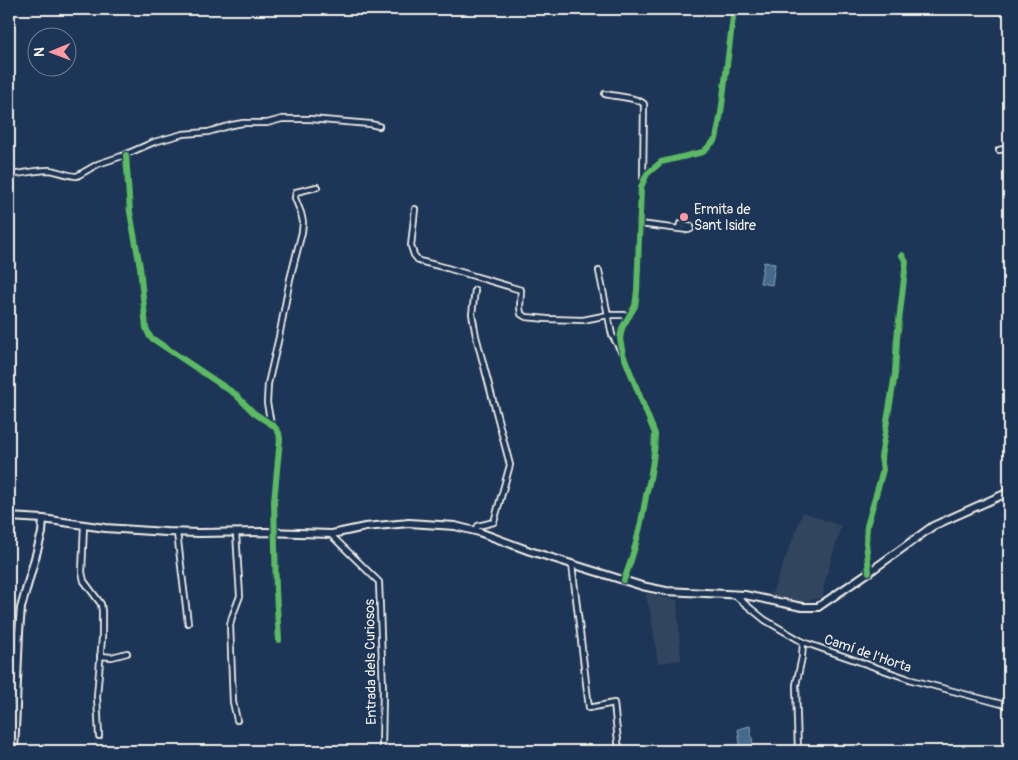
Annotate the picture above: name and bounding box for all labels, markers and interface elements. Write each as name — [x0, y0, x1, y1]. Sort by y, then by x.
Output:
north arrow — [28, 28, 78, 78]
text: N — [31, 47, 48, 57]
place label: Ermita de Sant Isidre — [694, 201, 756, 234]
marker: Ermita de Sant Isidre — [678, 211, 690, 223]
street label: Entrada dels Curiosos — [361, 598, 380, 725]
street label: Camí de l'Horta — [822, 631, 914, 676]

